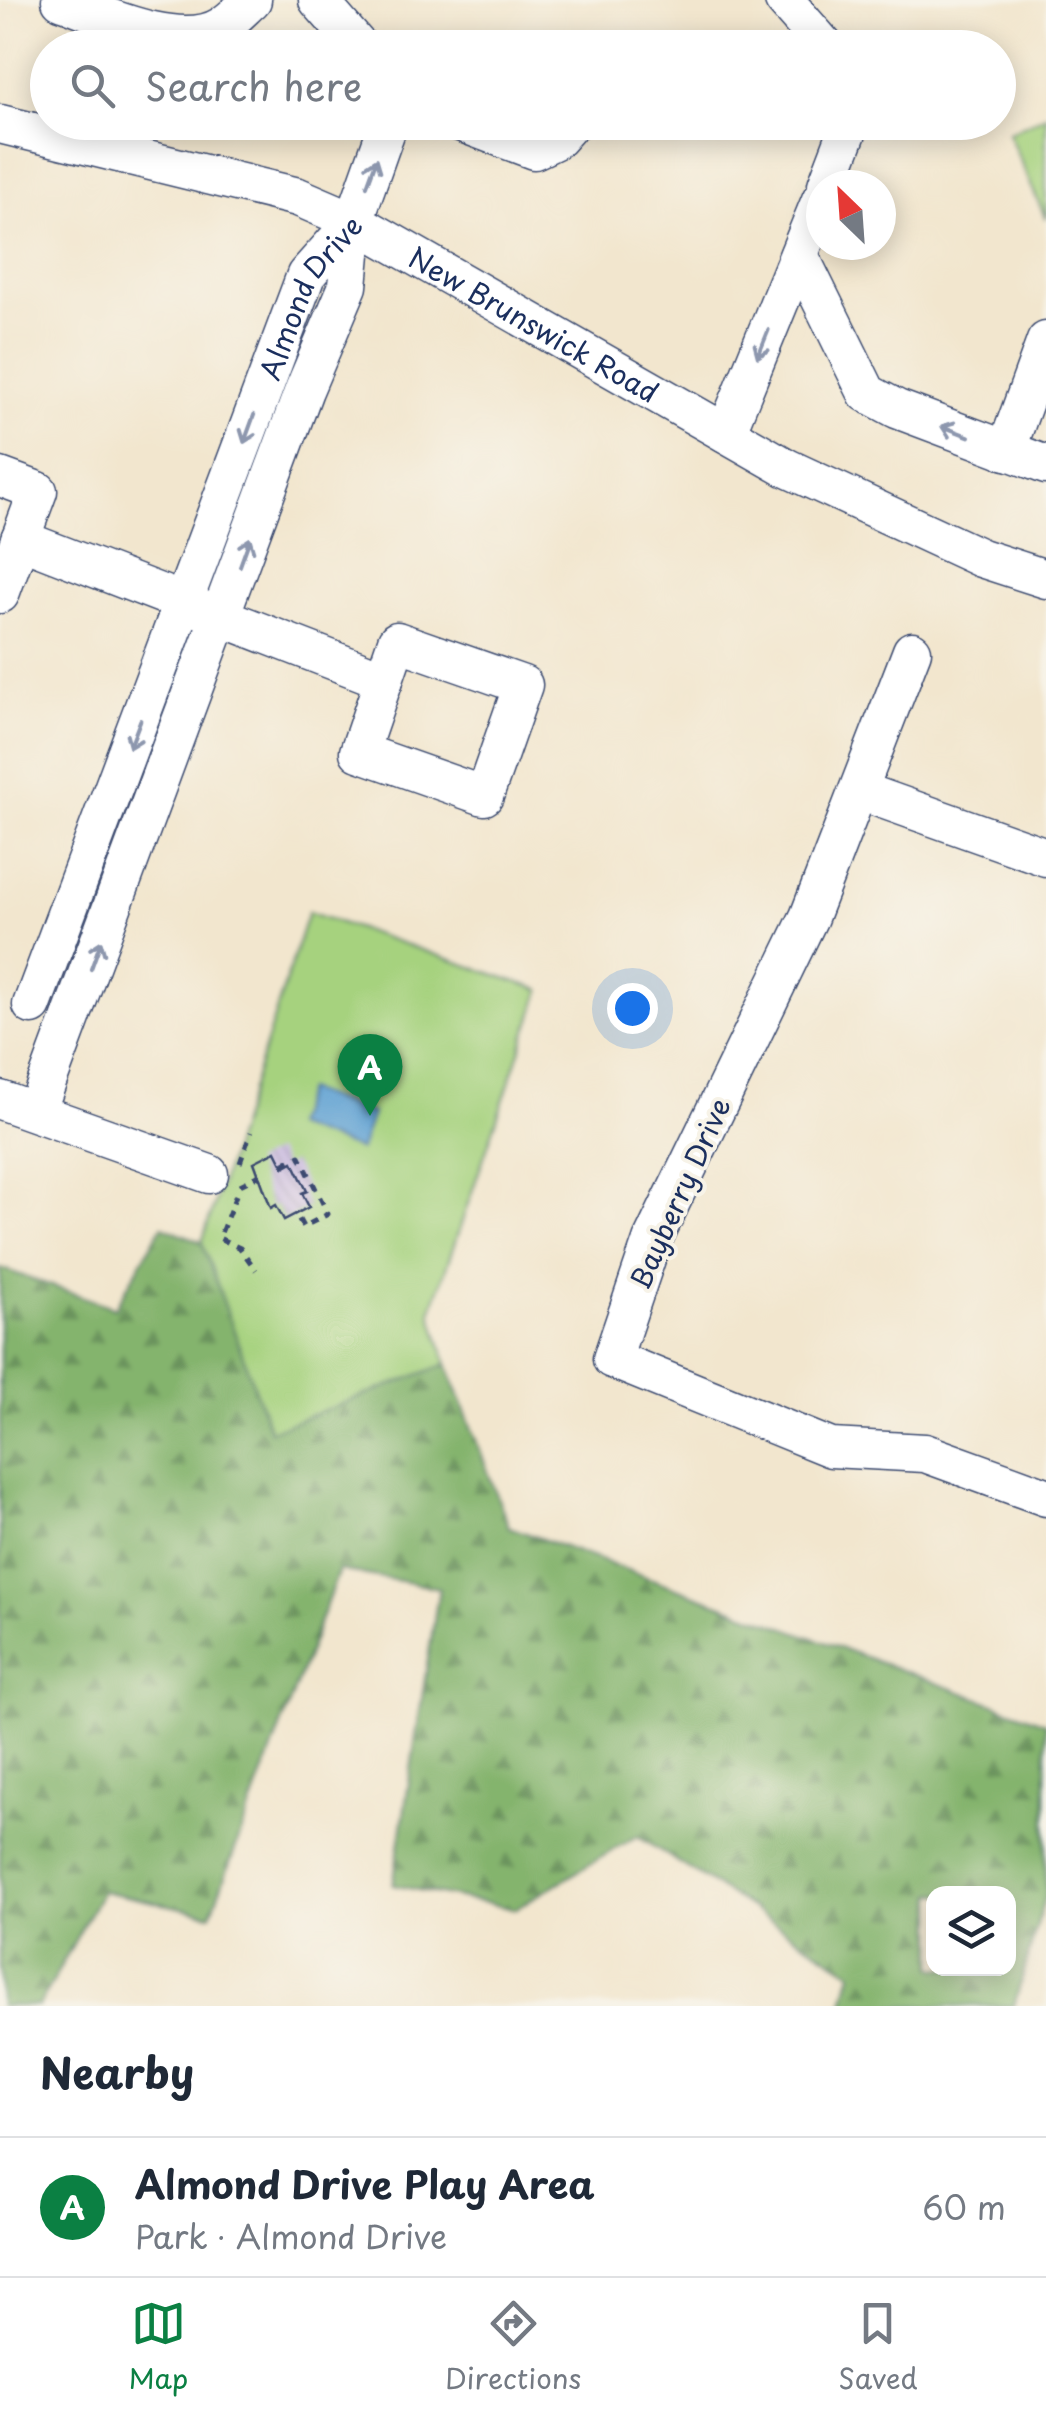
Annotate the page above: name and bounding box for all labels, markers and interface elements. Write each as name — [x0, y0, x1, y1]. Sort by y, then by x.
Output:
search box — [30, 30, 1016, 140]
text: Search here — [145, 57, 362, 114]
icon: search — [65, 58, 120, 113]
one-way arrow — [364, 157, 382, 188]
north arrow — [806, 170, 896, 260]
street label: Almond Drive — [247, 205, 372, 386]
street label: New Brunswick Road — [401, 235, 667, 412]
one-way arrow — [752, 328, 770, 359]
one-way arrow — [239, 413, 257, 444]
one-way arrow — [940, 421, 971, 439]
one-way arrow — [237, 538, 255, 569]
one-way arrow — [124, 718, 142, 748]
one-way arrow — [88, 941, 106, 972]
your location — [607, 983, 658, 1034]
pin: A — [338, 1034, 402, 1116]
street label: Bayberry Drive — [617, 1090, 741, 1296]
map controls — [926, 1886, 1016, 1976]
button: layers — [926, 1886, 1016, 1976]
text: Nearby — [40, 2040, 194, 2103]
text: Almond Drive Play Area — [135, 2155, 595, 2212]
text: A — [60, 2183, 85, 2231]
text: 60 m — [922, 2183, 1006, 2231]
text: Park · Almond Drive — [135, 2212, 447, 2260]
tab: Map — [128, 2296, 188, 2399]
tab: Directions — [445, 2296, 581, 2399]
tab: Saved — [838, 2296, 918, 2399]

